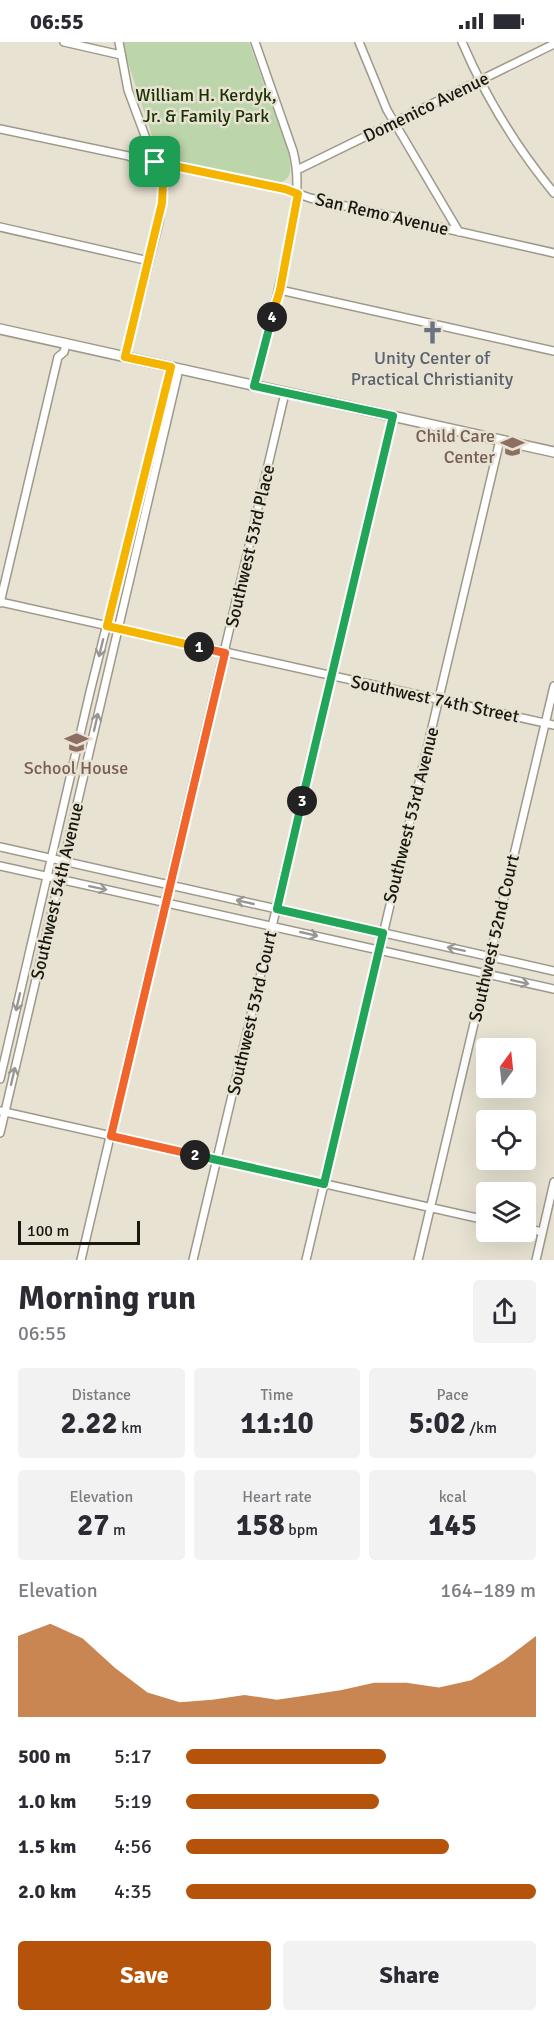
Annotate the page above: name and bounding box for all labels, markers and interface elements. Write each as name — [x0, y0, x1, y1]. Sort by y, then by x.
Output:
text: 06:55 — [30, 8, 84, 35]
street label: Domenico Avenue — [360, 67, 492, 147]
park label: William H. Kerdyk, Jr. & Family Park — [135, 84, 277, 127]
pin — [129, 136, 180, 187]
icon: arrive — [138, 145, 171, 178]
street label: San Remo Avenue — [313, 188, 451, 240]
pin: 4 — [257, 302, 287, 332]
text: 4 — [268, 307, 276, 327]
church icon: Unity Center of Practical Christianity — [419, 319, 445, 345]
place label: Unity Center of Practical Christianity — [351, 347, 514, 390]
place label: Child Care Center — [416, 425, 495, 468]
school or university icon: Child Care Center — [500, 433, 526, 459]
street label: Southwest 53rd Place — [221, 463, 279, 629]
pin: 1 — [184, 632, 214, 662]
text: 1 — [195, 637, 203, 657]
one-way arrow — [95, 638, 107, 657]
street label: Southwest 74th Street — [349, 670, 521, 728]
one-way arrow — [91, 713, 102, 733]
street label: Southwest 53rd Avenue — [378, 725, 444, 905]
school or university icon: School House — [63, 729, 89, 755]
place label: School House — [24, 757, 128, 779]
pin: 3 — [287, 786, 317, 816]
text: 3 — [298, 791, 306, 811]
street label: Southwest 54th Avenue — [26, 800, 88, 982]
street label: Southwest 52nd Court — [464, 852, 524, 1024]
one-way arrow — [88, 882, 107, 894]
one-way arrow — [236, 896, 255, 907]
street label: Southwest 53rd Court — [222, 929, 282, 1097]
one-way arrow — [299, 929, 318, 940]
one-way arrow — [447, 942, 466, 954]
one-way arrow — [510, 976, 529, 988]
one-way arrow — [12, 991, 23, 1011]
north arrow — [476, 1038, 536, 1098]
map controls — [476, 1038, 536, 1242]
one-way arrow — [8, 1067, 20, 1086]
button: locate — [476, 1110, 536, 1170]
pin: 2 — [180, 1140, 210, 1170]
text: 2 — [191, 1145, 199, 1165]
button: layers — [476, 1182, 536, 1242]
scale bar — [18, 1218, 140, 1246]
text: 100 m — [27, 1221, 69, 1241]
text: Morning run — [18, 1278, 196, 1319]
button: share — [473, 1280, 536, 1343]
text: 06:55 — [18, 1321, 67, 1346]
text: Distance — [72, 1385, 131, 1405]
text: Time — [261, 1385, 293, 1405]
text: Pace — [437, 1385, 469, 1405]
text: 2.22 — [61, 1405, 118, 1442]
text: 11:10 — [240, 1405, 314, 1442]
text: 5:02 — [408, 1405, 466, 1442]
text: km — [118, 1418, 142, 1438]
text: /km — [466, 1418, 497, 1438]
text: Elevation — [69, 1487, 133, 1507]
text: Heart rate — [242, 1487, 312, 1507]
text: kcal — [439, 1487, 467, 1507]
text: 27 — [77, 1507, 109, 1544]
text: 158 — [236, 1507, 285, 1544]
text: 145 — [428, 1507, 477, 1544]
text: m — [109, 1520, 126, 1540]
text: bpm — [285, 1520, 318, 1540]
text: Elevation — [18, 1578, 98, 1603]
text: 164–189 m — [440, 1578, 536, 1603]
text: 500 m — [18, 1744, 71, 1769]
text: 5:17 — [114, 1744, 152, 1769]
text: 1.0 km — [18, 1789, 76, 1814]
text: 5:19 — [114, 1789, 152, 1814]
text: 1.5 km — [18, 1834, 76, 1859]
text: 4:56 — [114, 1834, 152, 1859]
text: 2.0 km — [18, 1879, 76, 1904]
text: 4:35 — [114, 1879, 152, 1904]
button: Save — [18, 1941, 271, 2010]
button: Share — [283, 1941, 536, 2010]

